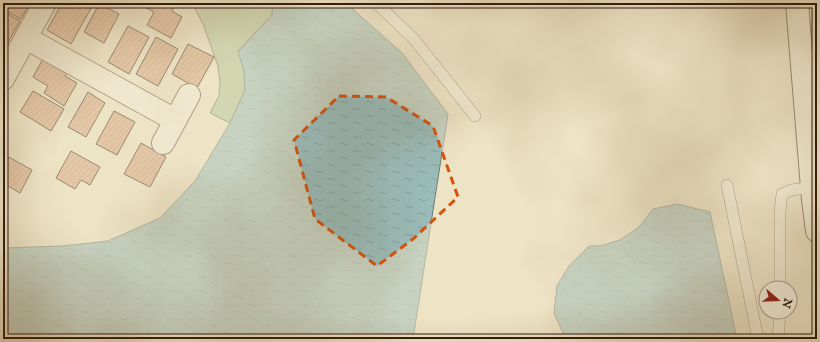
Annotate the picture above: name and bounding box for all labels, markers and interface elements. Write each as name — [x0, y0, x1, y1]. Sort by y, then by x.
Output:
north arrow — [758, 280, 798, 320]
text: N — [778, 295, 795, 310]

